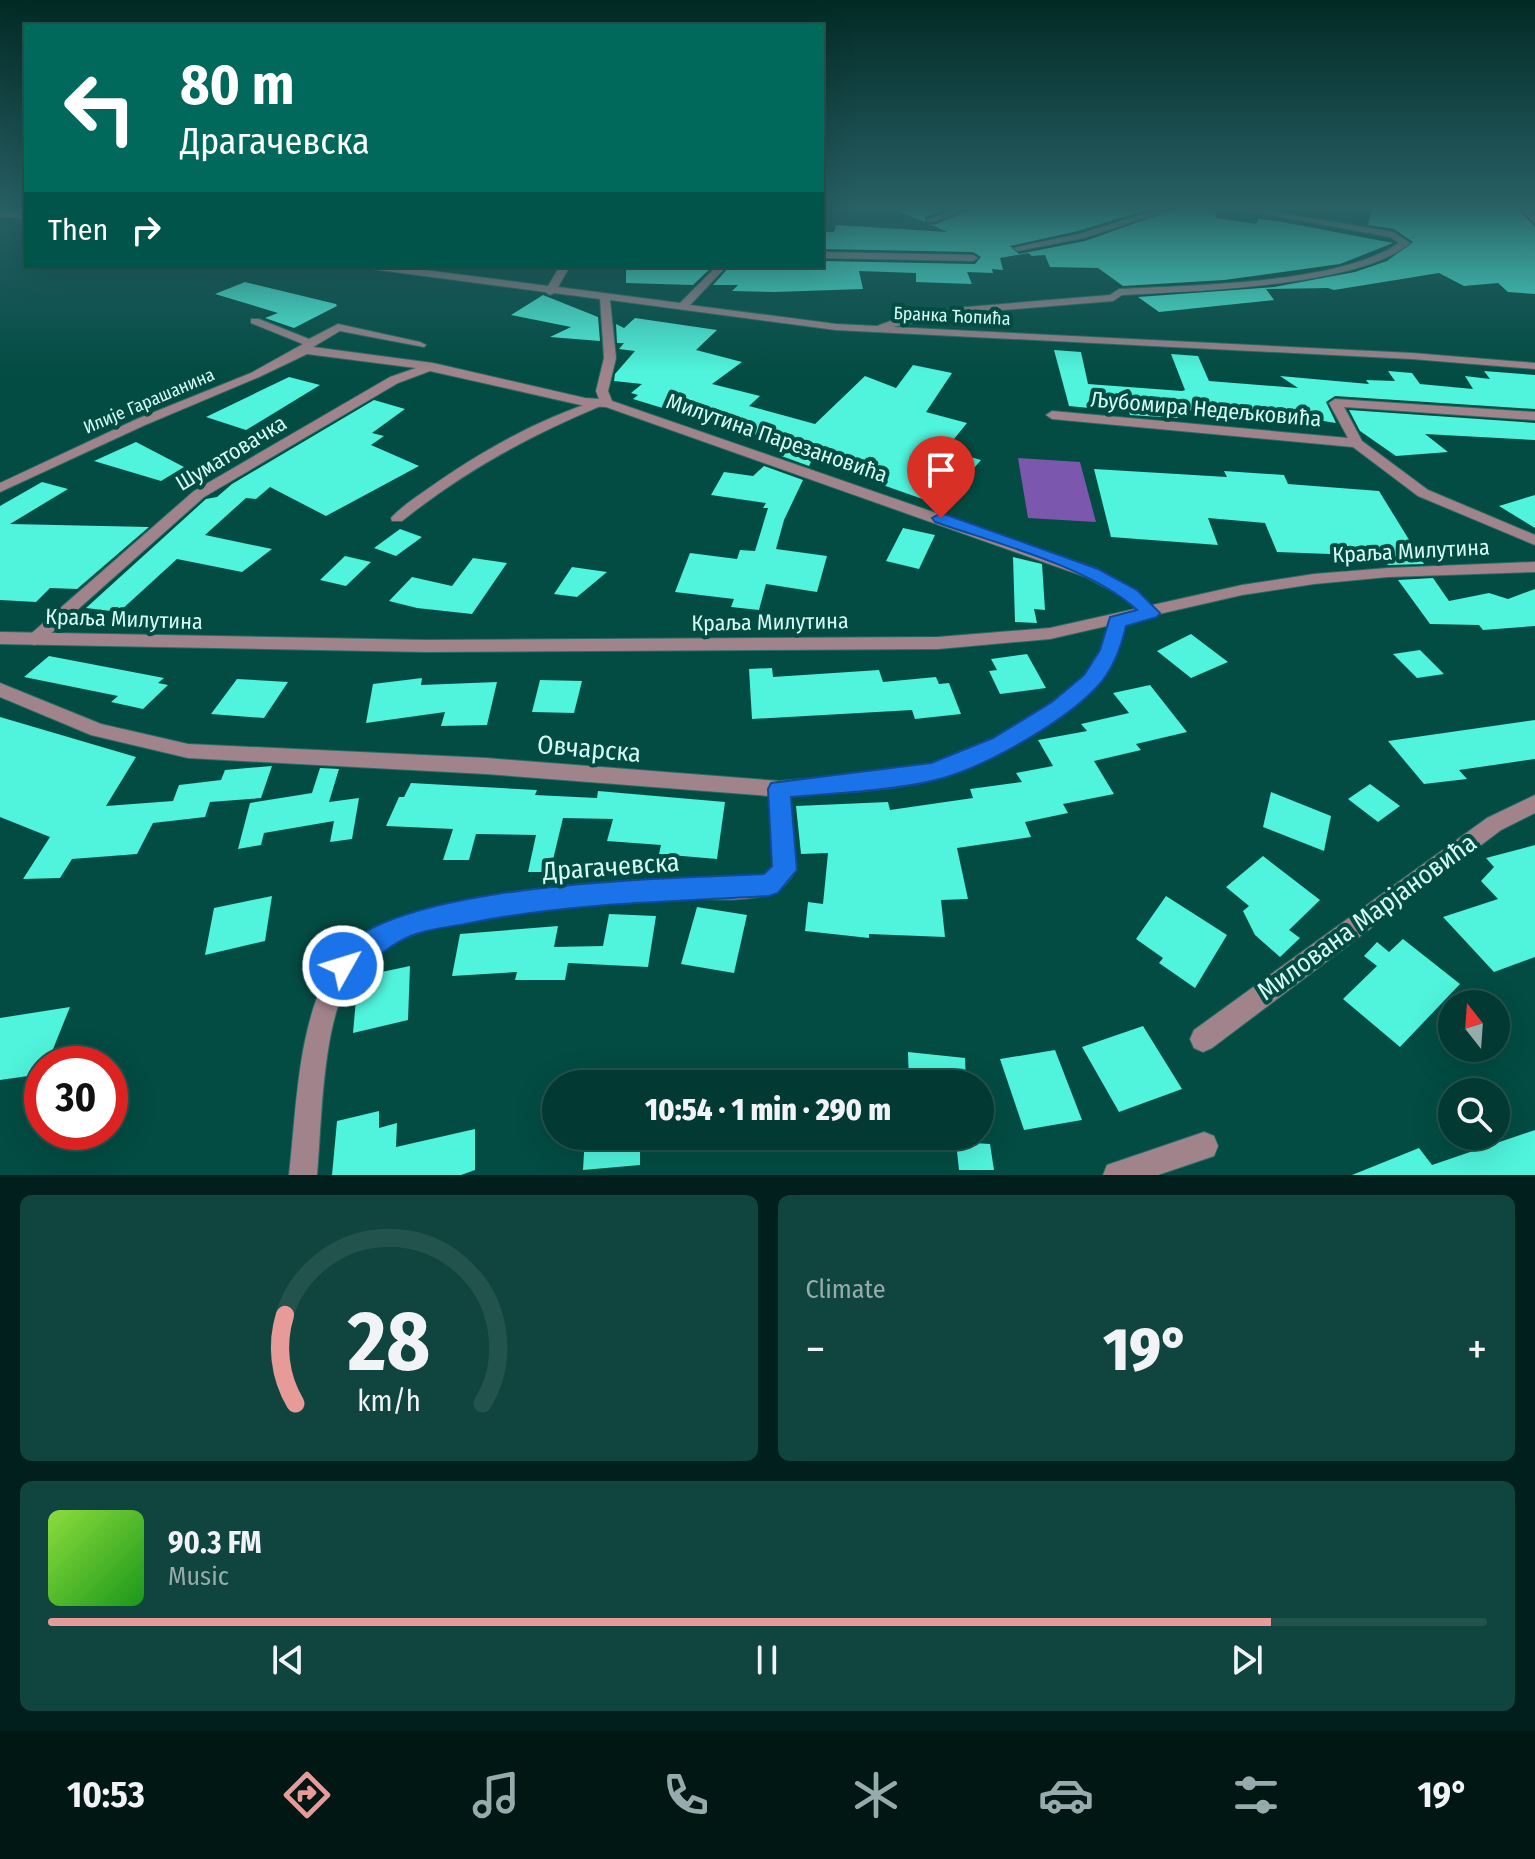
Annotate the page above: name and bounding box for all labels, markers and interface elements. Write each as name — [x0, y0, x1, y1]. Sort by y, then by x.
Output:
text: 80 m — [180, 52, 295, 119]
icon: left — [48, 56, 152, 160]
text: Драгачевска — [180, 120, 370, 164]
icon: right — [124, 208, 168, 252]
text: Then — [48, 212, 108, 248]
street label: Бранка Ћопића — [893, 302, 1011, 330]
street label: Илије Гарашанина — [80, 363, 218, 439]
street label: Љубомира Недељковића — [1089, 385, 1323, 433]
street label: Милутина Парезановића — [663, 387, 891, 489]
street label: Шуматовачка — [171, 409, 291, 497]
pin — [907, 436, 975, 518]
icon: arrive — [919, 448, 963, 492]
street label: Краља Милутина — [1332, 533, 1490, 569]
street label: Краља Милутина — [45, 603, 203, 635]
street label: Краља Милутина — [691, 607, 849, 637]
street label: Овчарска — [536, 729, 642, 769]
street label: Милована Марјановића — [1251, 827, 1483, 1007]
street label: Драгачевска — [541, 847, 680, 887]
position arrow — [301, 924, 385, 1008]
north arrow — [1438, 990, 1510, 1062]
map controls — [1438, 990, 1510, 1150]
speed limit sign: 30 — [24, 1046, 128, 1150]
button: search — [1438, 1078, 1510, 1150]
text: 10:54 · 1 min · 290 m — [645, 1092, 891, 1128]
text: Climate — [806, 1274, 886, 1305]
text: 28 — [347, 1292, 430, 1392]
text: 19° — [1103, 1314, 1189, 1386]
text: − — [806, 1323, 825, 1376]
text: + — [1467, 1323, 1487, 1376]
text: km/h — [357, 1384, 421, 1419]
text: 90.3 FM — [168, 1525, 262, 1561]
text: Music — [168, 1561, 229, 1592]
icon: previous — [266, 1638, 310, 1682]
icon: pause — [745, 1638, 789, 1682]
icon: next — [1225, 1638, 1269, 1682]
icon: directions — [279, 1767, 335, 1823]
icon: music — [468, 1767, 524, 1823]
icon: phone — [658, 1767, 714, 1823]
icon: climate — [848, 1767, 904, 1823]
icon: car — [1038, 1767, 1094, 1823]
icon: filters — [1228, 1767, 1284, 1823]
text: 10:53 — [67, 1773, 145, 1817]
text: 19° — [1417, 1773, 1468, 1817]

